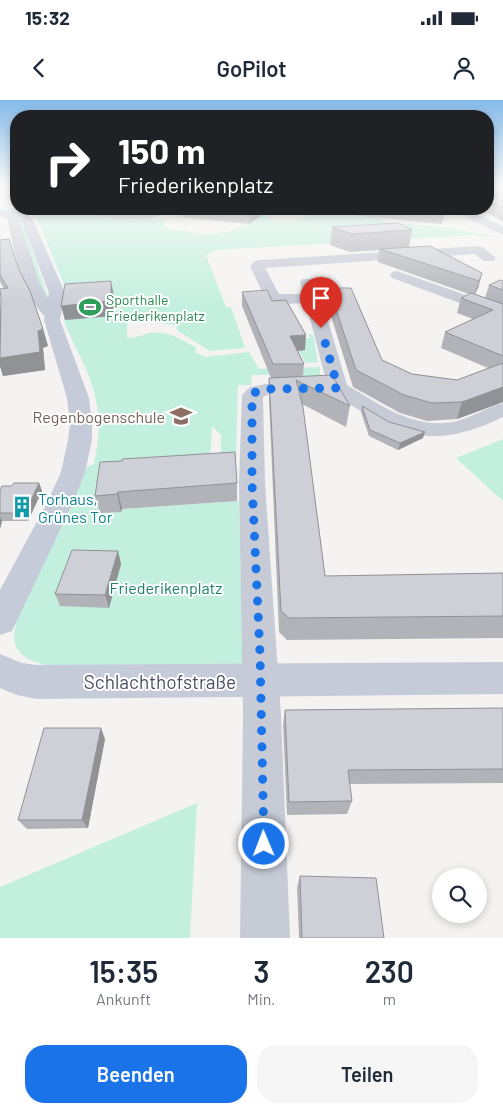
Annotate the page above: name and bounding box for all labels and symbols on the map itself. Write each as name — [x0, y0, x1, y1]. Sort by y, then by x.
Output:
pin — [300, 277, 342, 328]
place label: Sporthalle Friederikenplatz — [106, 291, 205, 324]
sports icon: Sporthalle Friederikenplatz — [77, 294, 103, 320]
school or university icon: Regenbogenschule — [168, 403, 194, 429]
place label: Regenbogenschule — [33, 407, 165, 426]
place label: Torhaus, Grünes Tor — [38, 489, 113, 526]
building icon: Torhaus, Grünes Tor — [9, 494, 35, 520]
park label: Friederikenplatz — [110, 578, 222, 597]
street label: Schlachthofstraße — [84, 670, 236, 693]
position arrow — [237, 817, 289, 869]

